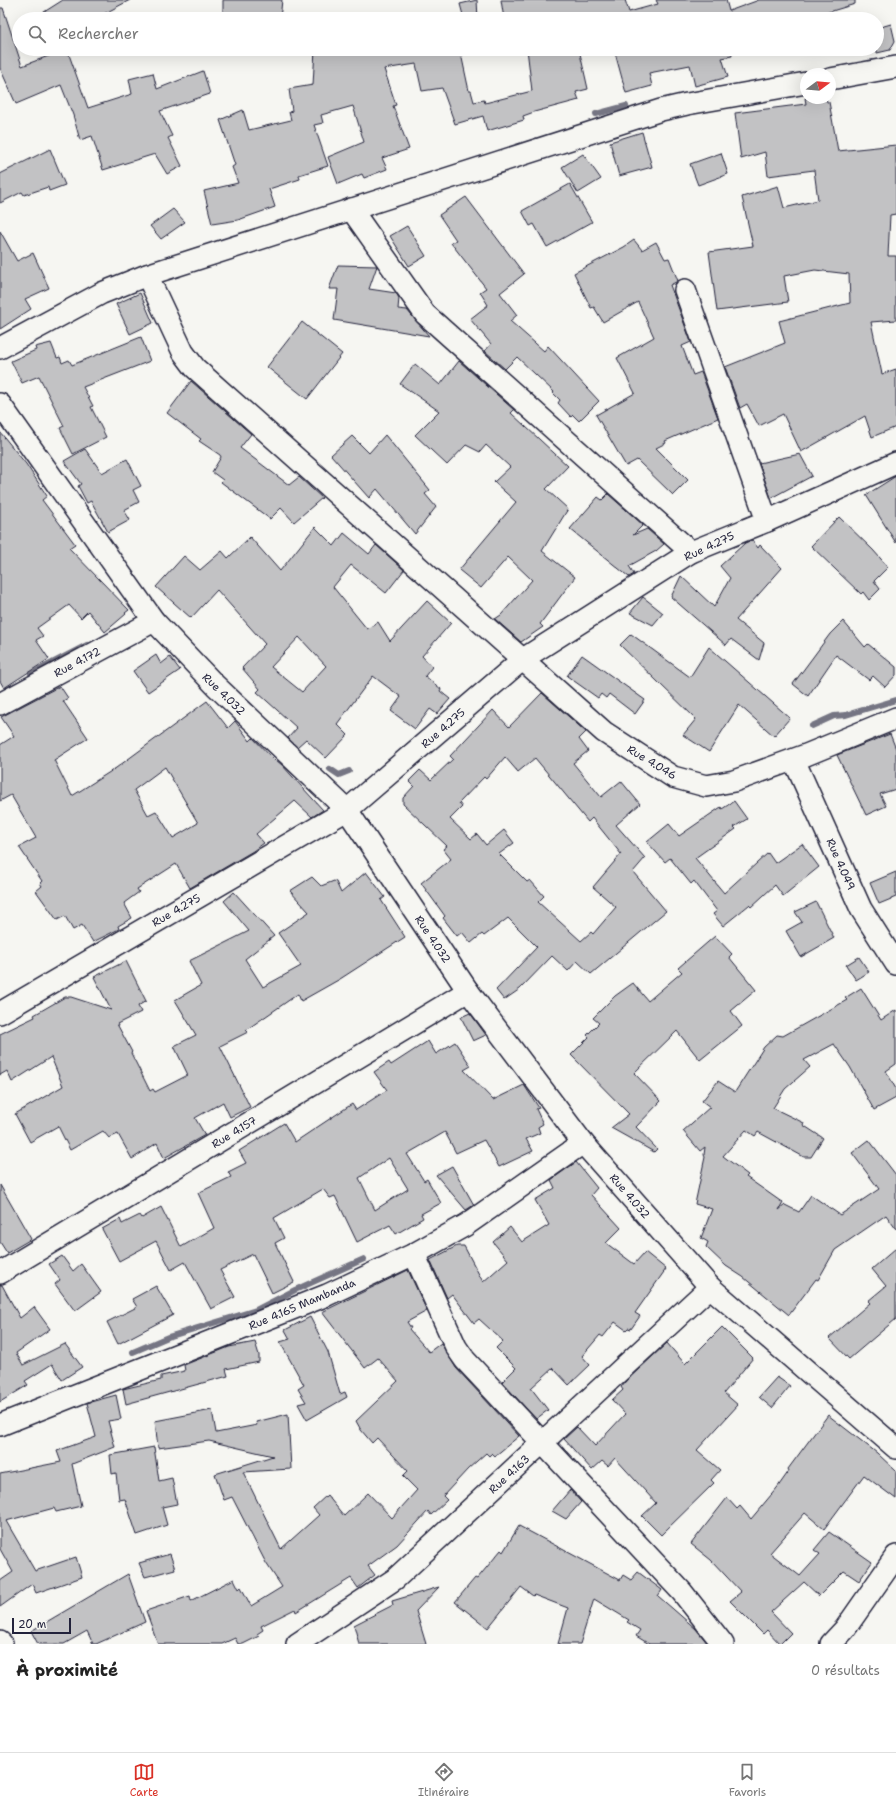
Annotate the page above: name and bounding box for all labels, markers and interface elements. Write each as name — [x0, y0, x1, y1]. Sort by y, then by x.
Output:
search box — [12, 12, 884, 56]
icon: search — [26, 23, 48, 45]
text: Rechercher — [58, 24, 139, 44]
north arrow — [800, 68, 836, 104]
street label: Rue 4.275 — [682, 528, 737, 565]
street label: Rue 4.172 — [51, 644, 103, 681]
street label: Rue 4.032 — [199, 670, 248, 719]
street label: Rue 4.275 — [418, 705, 469, 752]
street label: Rue 4.046 — [624, 742, 679, 783]
street label: Rue 4.049 — [823, 836, 859, 892]
street label: Rue 4.275 — [149, 890, 203, 930]
street label: Rue 4.032 — [411, 912, 454, 966]
street label: Rue 4.157 — [209, 1113, 260, 1152]
street label: Rue 4.032 — [606, 1171, 653, 1222]
street label: Rue 4.165 Mambanda — [246, 1275, 358, 1334]
street label: Rue 4.163 — [486, 1451, 533, 1497]
scale bar — [12, 1616, 71, 1635]
text: 20 m — [18, 1617, 46, 1632]
text: À proximité — [16, 1659, 118, 1681]
text: 0 résultats — [811, 1662, 880, 1679]
tab: Carte — [130, 1761, 159, 1800]
tab: Itinéraire — [418, 1761, 469, 1800]
tab: Favoris — [729, 1761, 766, 1800]

